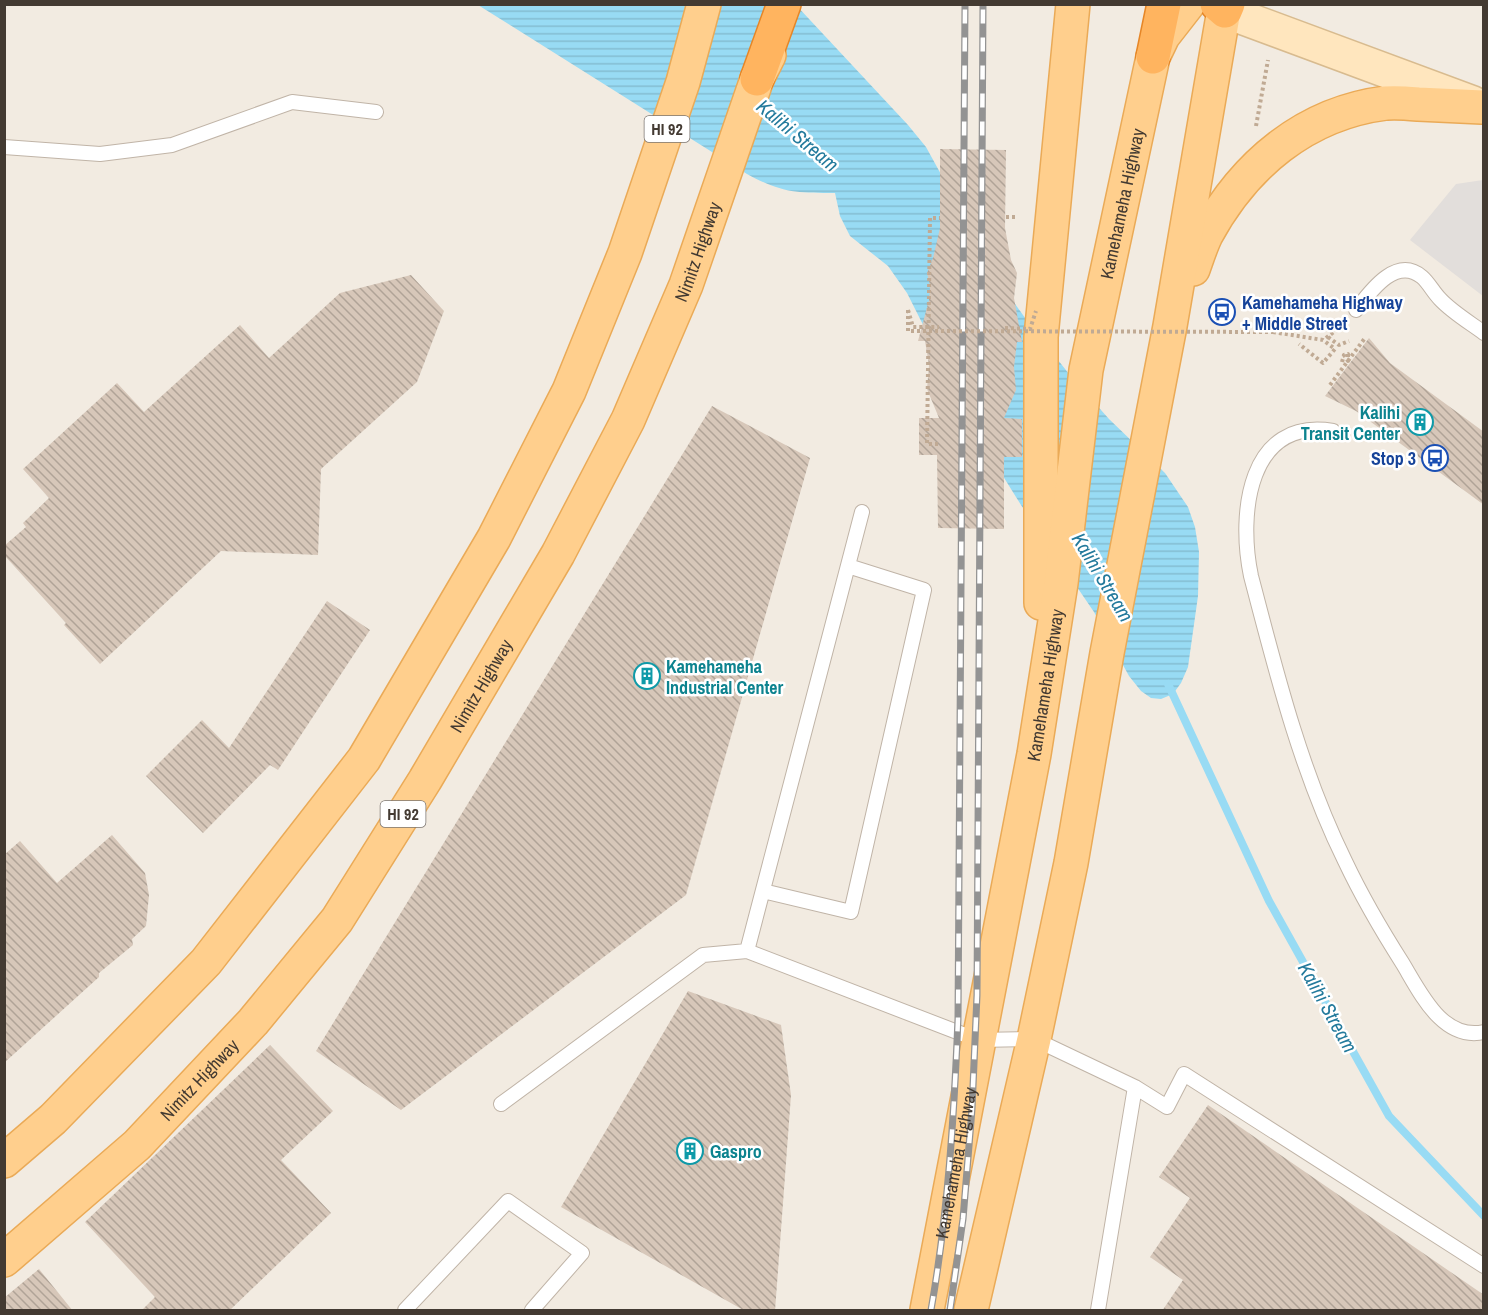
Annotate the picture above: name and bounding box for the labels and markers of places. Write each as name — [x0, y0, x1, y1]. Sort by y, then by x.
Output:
place label: Kamehameha Highway + Middle Street — [1242, 290, 1404, 336]
bus stop icon: Kamehameha Highway + Middle Street — [1207, 297, 1237, 327]
place label: Kalihi Transit Center — [1301, 400, 1400, 446]
building icon: Kalihi Transit Center — [1405, 407, 1435, 437]
bus stop icon: Stop 3 — [1420, 443, 1450, 473]
place label: Stop 3 — [1371, 446, 1416, 471]
place label: Kamehameha Industrial Center — [666, 654, 784, 700]
building icon: Kamehameha Industrial Center — [632, 661, 662, 691]
building icon: Gaspro — [675, 1136, 705, 1166]
place label: Gaspro — [710, 1139, 762, 1164]

